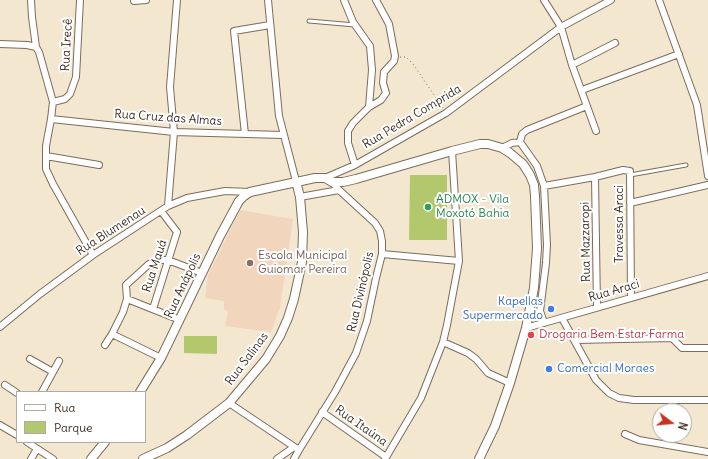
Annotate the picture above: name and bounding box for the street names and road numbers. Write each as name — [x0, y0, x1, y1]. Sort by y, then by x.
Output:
street label: Rua Irecê — [58, 18, 76, 72]
street label: Rua Pedra Comprida — [360, 82, 464, 152]
street label: Rua Cruz das Almas — [114, 107, 222, 129]
street label: Travessa Araci — [613, 185, 627, 263]
street label: Rua Mazzaropi — [578, 202, 594, 282]
street label: Rua Blumenau — [74, 203, 148, 259]
street label: Rua Mauá — [140, 238, 170, 294]
street label: Rua Divinópolis — [345, 250, 377, 334]
street label: Rua Anápolis — [162, 251, 204, 321]
street label: Rua Araci — [587, 277, 641, 305]
street label: Rua Salinas — [222, 330, 272, 388]
street label: Rua Itaúna — [332, 403, 390, 449]

